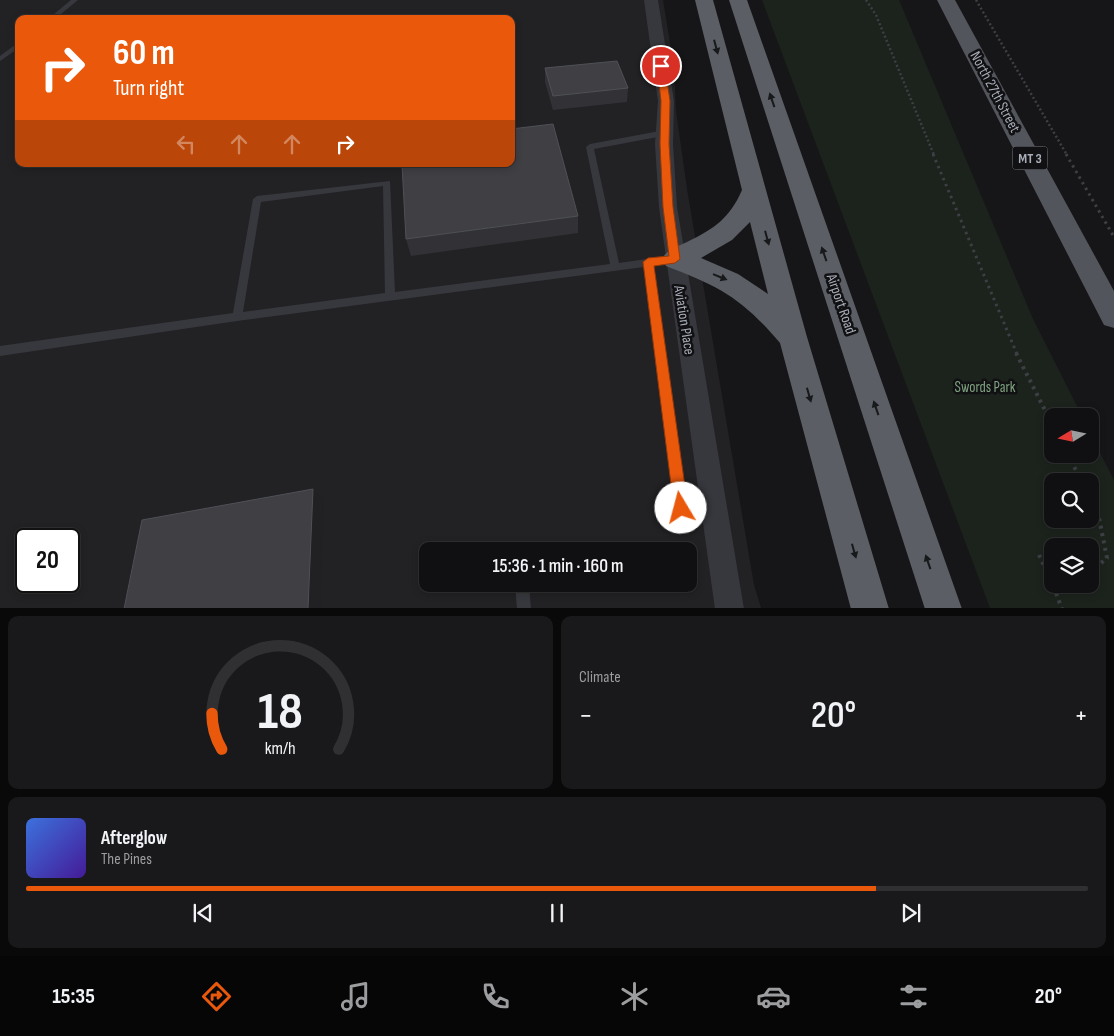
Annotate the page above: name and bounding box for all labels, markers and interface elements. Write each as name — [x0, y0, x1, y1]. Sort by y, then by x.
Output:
text: 60 m — [113, 32, 175, 75]
icon: right — [30, 35, 95, 100]
one-way arrow — [713, 40, 721, 55]
pin — [640, 45, 682, 87]
street label: North 27th Street — [966, 48, 1025, 136]
icon: arrive — [647, 52, 675, 80]
text: Turn right — [113, 75, 184, 102]
one-way arrow — [768, 93, 776, 108]
icon: left — [172, 130, 200, 158]
icon: ahead — [225, 130, 253, 158]
icon: ahead — [278, 130, 306, 158]
icon: right — [331, 130, 359, 158]
road number: MT 3 — [1012, 146, 1048, 170]
one-way arrow — [763, 231, 771, 246]
one-way arrow — [820, 247, 827, 262]
street label: Airport Road — [822, 270, 860, 337]
one-way arrow — [713, 273, 728, 281]
street label: Aviation Place — [669, 283, 699, 356]
park label: Swords Park — [954, 378, 1016, 397]
one-way arrow — [806, 388, 814, 403]
one-way arrow — [872, 401, 879, 416]
north arrow — [1044, 408, 1099, 462]
map controls — [1044, 408, 1099, 593]
button: search — [1044, 473, 1099, 528]
position arrow — [654, 481, 706, 533]
speed limit sign: 20 — [15, 528, 80, 593]
button: layers — [1044, 538, 1099, 593]
one-way arrow — [850, 544, 858, 559]
text: 15:36 · 1 min · 160 m — [492, 555, 624, 578]
one-way arrow — [924, 555, 931, 570]
text: Climate — [579, 668, 621, 687]
text: 18 — [258, 681, 303, 744]
text: 20° — [811, 693, 856, 738]
text: − — [579, 699, 593, 732]
text: + — [1074, 699, 1088, 732]
text: km/h — [265, 738, 296, 759]
text: Afterglow — [101, 827, 167, 850]
text: The Pines — [101, 850, 152, 869]
icon: previous — [189, 899, 217, 927]
icon: pause — [543, 899, 571, 927]
icon: next — [897, 899, 925, 927]
icon: directions — [199, 979, 234, 1014]
icon: music — [338, 979, 373, 1014]
icon: phone — [478, 979, 513, 1014]
icon: climate — [617, 979, 652, 1014]
icon: car — [756, 979, 791, 1014]
icon: filters — [896, 979, 931, 1014]
text: 15:35 — [52, 983, 95, 1010]
text: 20° — [1035, 983, 1062, 1010]

